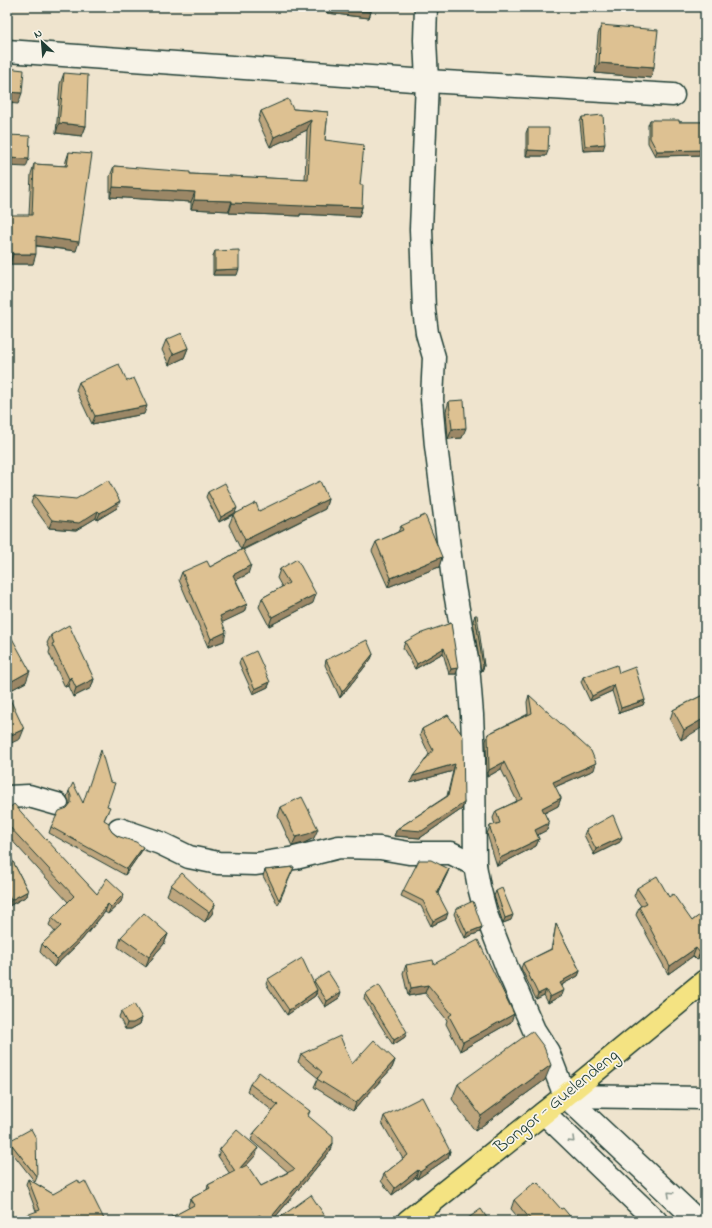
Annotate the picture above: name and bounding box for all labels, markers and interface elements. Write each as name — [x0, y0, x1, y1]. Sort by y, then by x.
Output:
north arrow — [22, 22, 62, 62]
text: N — [31, 25, 45, 43]
street label: Bongor - Guelendeng — [488, 1043, 626, 1162]
one-way arrow — [567, 1135, 575, 1143]
one-way arrow — [667, 1192, 675, 1199]

